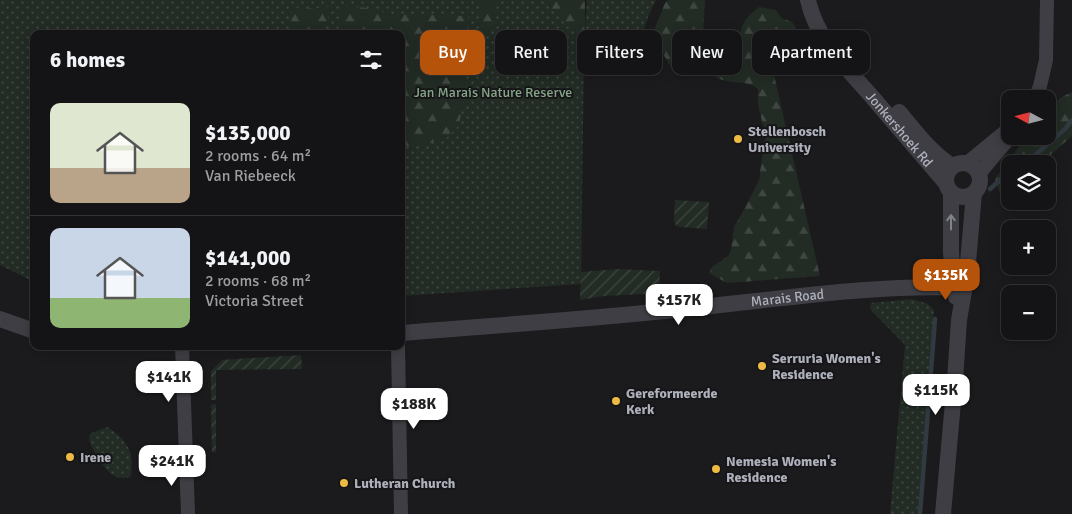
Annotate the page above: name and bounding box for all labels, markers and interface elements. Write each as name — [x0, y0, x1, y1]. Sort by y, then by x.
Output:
chip: Buy — [420, 30, 485, 75]
chip: Rent — [495, 30, 567, 75]
chip: Filters — [577, 30, 662, 75]
chip: New — [672, 30, 742, 75]
chip: Apartment — [752, 30, 870, 75]
icon: filters — [357, 46, 385, 74]
text: 6 homes — [50, 47, 125, 73]
park label: Jan Marais Nature Reserve — [414, 84, 572, 101]
street label: Jonkershoek Rd — [862, 88, 936, 171]
north arrow — [1001, 90, 1056, 145]
map controls — [1001, 90, 1056, 340]
text: $135,000 — [205, 120, 291, 146]
icon: home — [90, 123, 150, 183]
place label: Stellenbosch University — [748, 123, 827, 156]
marker: Stellenbosch University — [732, 133, 744, 145]
text: 2 rooms · 64 m² — [205, 146, 311, 166]
button: layers — [1001, 155, 1056, 210]
text: Van Riebeeck — [205, 166, 296, 186]
one-way arrow — [946, 215, 955, 231]
button: + — [1001, 220, 1056, 275]
text: $141,000 — [205, 245, 291, 271]
icon: home — [90, 248, 150, 308]
pin: $135K — [911, 258, 981, 301]
text: $135K — [924, 265, 968, 285]
text: 2 rooms · 68 m² — [205, 271, 311, 291]
pin: $157K — [644, 284, 714, 326]
button: − — [1001, 285, 1056, 340]
street label: Marais Road — [750, 286, 825, 311]
text: $157K — [657, 290, 701, 310]
text: Victoria Street — [205, 291, 304, 311]
place label: Serruria Women's Residence — [772, 350, 881, 383]
pin: $141K — [134, 360, 204, 403]
marker: Serruria Women's Residence — [756, 360, 768, 372]
text: $141K — [147, 367, 191, 387]
pin: $115K — [901, 374, 971, 416]
text: $115K — [914, 380, 958, 400]
place label: Gereformeerde Kerk — [626, 385, 717, 418]
pin: $188K — [379, 388, 449, 430]
text: $188K — [392, 394, 436, 414]
marker: Gereformeerde Kerk — [610, 395, 622, 407]
pin: $241K — [137, 444, 207, 487]
place label: Irene — [80, 449, 111, 466]
marker: Irene — [64, 451, 76, 463]
text: $241K — [150, 451, 194, 471]
place label: Nemesia Women's Residence — [726, 453, 836, 486]
marker: Nemesia Women's Residence — [710, 463, 722, 475]
place label: Lutheran Church — [354, 475, 456, 492]
marker: Lutheran Church — [338, 477, 350, 489]

